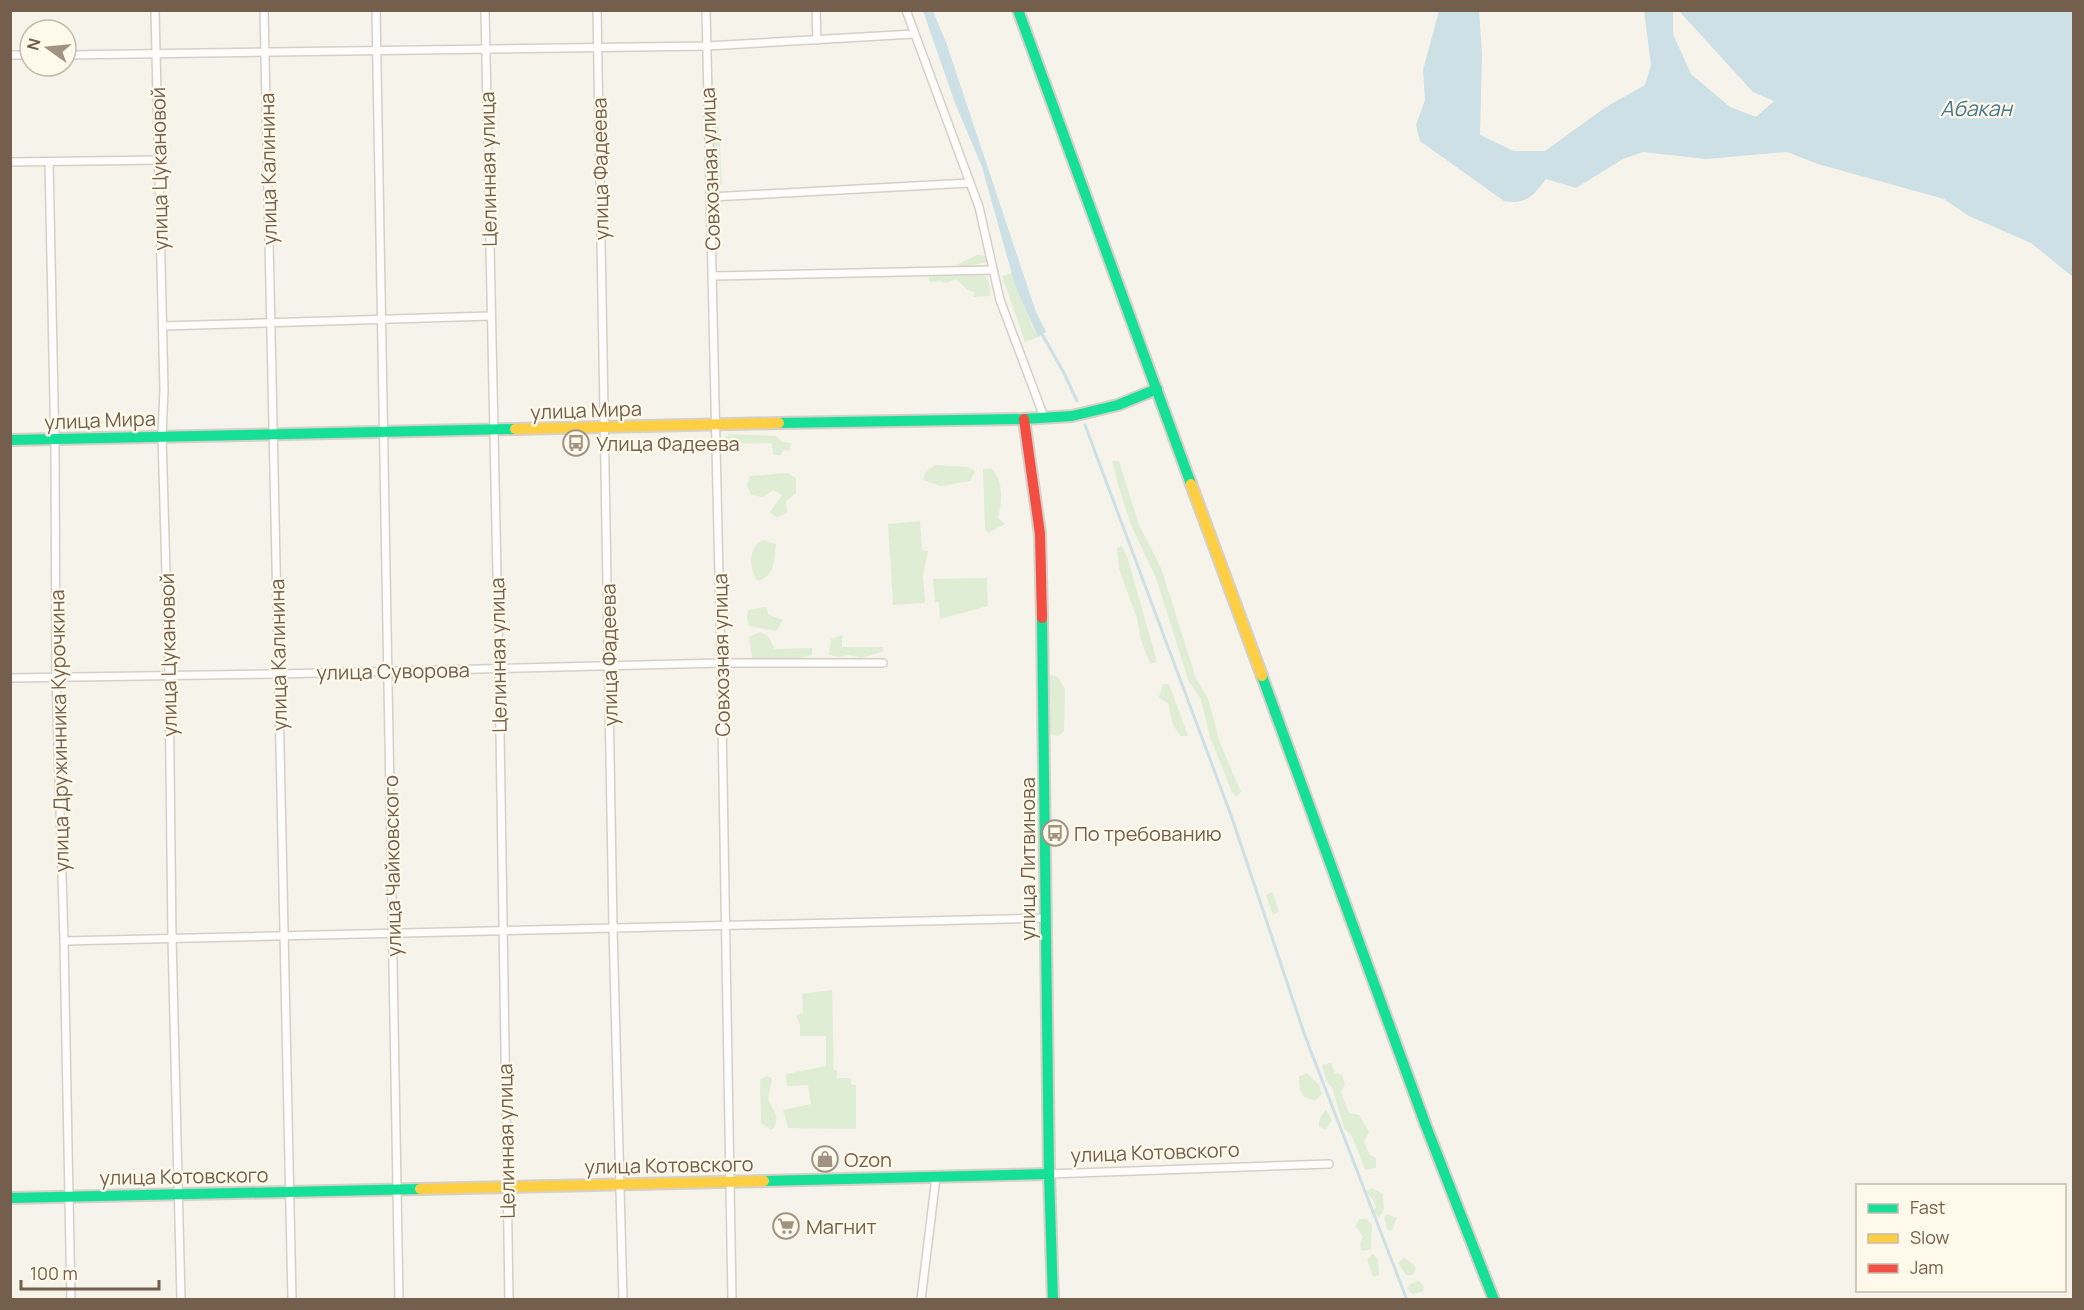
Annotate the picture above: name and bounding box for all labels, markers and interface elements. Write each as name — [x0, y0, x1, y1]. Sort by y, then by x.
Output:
north arrow — [18, 18, 78, 78]
text: N — [21, 36, 46, 53]
street label: улица Цукановой — [144, 87, 174, 251]
street label: Совхозная улица — [694, 87, 726, 251]
street label: Целинная улица — [473, 91, 503, 247]
street label: улица Калинина — [253, 93, 283, 245]
water label: Абакан — [1940, 94, 2013, 122]
street label: улица Фадеева — [585, 97, 615, 241]
street label: улица Мира — [530, 395, 642, 425]
street label: улица Мира — [44, 405, 156, 435]
bus stop icon: Улица Фадеева — [561, 428, 591, 458]
place label: Улица Фадеева — [596, 430, 740, 457]
street label: улица Цукановой — [153, 573, 183, 737]
street label: Совхозная улица — [706, 573, 736, 737]
street label: Целинная улица — [483, 577, 513, 733]
street label: улица Калинина — [263, 579, 293, 731]
street label: улица Фадеева — [594, 583, 624, 727]
street label: улица Дружинника Курочкина — [43, 589, 75, 873]
street label: улица Суворова — [316, 656, 470, 686]
street label: улица Чайковского — [377, 775, 407, 957]
street label: улица Литвинова — [1014, 777, 1041, 941]
bus stop icon: По требованию — [1040, 818, 1070, 848]
place label: По требованию — [1074, 820, 1222, 847]
street label: Целинная улица — [491, 1063, 521, 1219]
street label: улица Котовского — [1070, 1136, 1240, 1168]
shop icon: Ozon — [810, 1144, 840, 1174]
place label: Ozon — [844, 1146, 892, 1173]
street label: улица Котовского — [584, 1150, 754, 1180]
street label: улица Котовского — [99, 1161, 269, 1191]
legend — [1856, 1184, 2066, 1292]
text: Fast — [1910, 1195, 1945, 1219]
supermarket icon: Магнит — [771, 1211, 801, 1241]
place label: Магнит — [806, 1213, 877, 1240]
text: Slow — [1910, 1225, 1950, 1249]
scale bar — [21, 1253, 159, 1291]
text: Jam — [1910, 1255, 1944, 1279]
text: 100 m — [30, 1261, 78, 1285]

